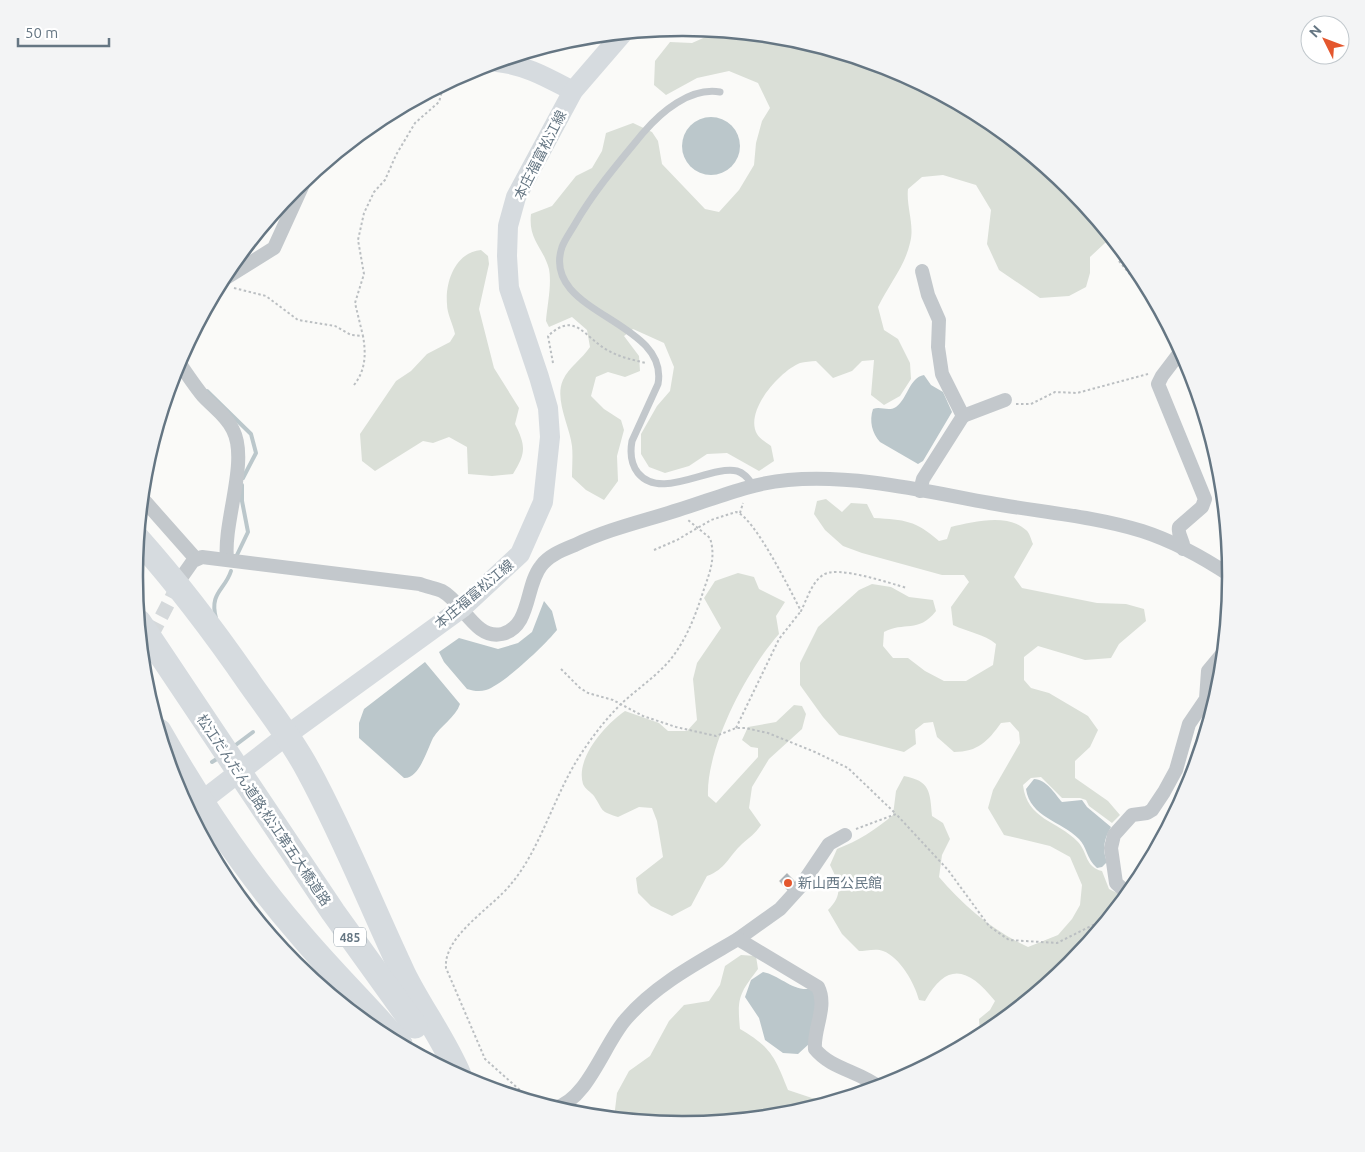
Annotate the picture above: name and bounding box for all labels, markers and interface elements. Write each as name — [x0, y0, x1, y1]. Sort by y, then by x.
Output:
scale bar — [18, 15, 109, 47]
north arrow — [1300, 15, 1350, 65]
text: N — [1306, 22, 1325, 41]
text: 50 m — [25, 24, 58, 41]
street label: 本庄福富松江線 — [511, 108, 569, 202]
street label: 本庄福富松江線 — [431, 556, 517, 632]
street label: 松江だんだん道路;松江第五大橋道路 — [194, 711, 334, 909]
place label: 新山西公民館 — [798, 875, 882, 891]
marker: 新山西公民館 — [782, 877, 794, 889]
road number: 485 — [334, 928, 366, 946]

